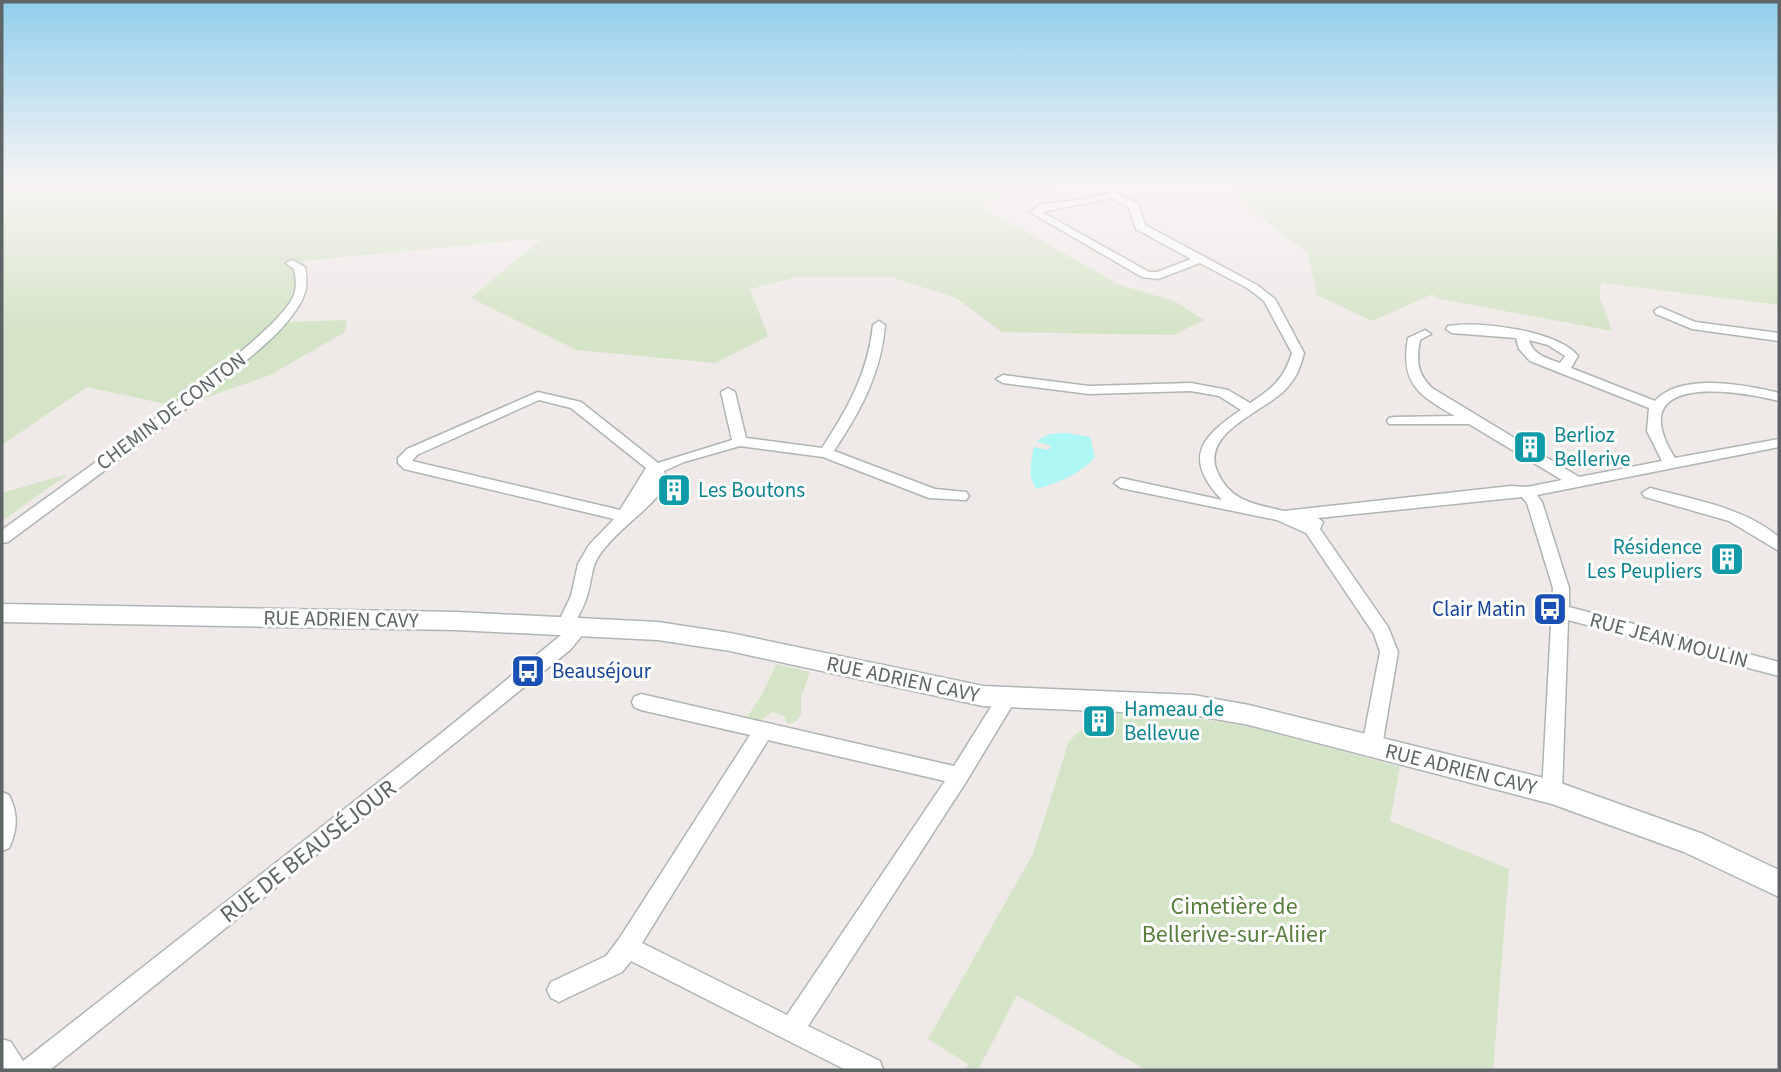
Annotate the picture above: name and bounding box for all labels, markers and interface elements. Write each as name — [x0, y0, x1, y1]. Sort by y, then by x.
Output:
street label: CHEMIN DE CONTON — [90, 345, 252, 477]
place label: Berlioz Bellerive — [1554, 420, 1631, 474]
building icon: Berlioz Bellerive — [1511, 428, 1549, 466]
building icon: Les Boutons — [655, 471, 693, 509]
place label: Les Boutons — [698, 475, 805, 505]
place label: Résidence Les Peupliers — [1587, 532, 1702, 586]
building icon: Résidence Les Peupliers — [1708, 540, 1746, 578]
bus stop icon: Clair Matin — [1531, 590, 1569, 628]
place label: Clair Matin — [1432, 594, 1526, 624]
street label: RUE ADRIEN CAVY — [263, 603, 420, 635]
street label: RUE JEAN MOULIN — [1586, 604, 1752, 676]
street label: RUE ADRIEN CAVY — [824, 648, 983, 710]
bus stop icon: Beauséjour — [509, 652, 547, 690]
place label: Beauséjour — [552, 656, 652, 686]
place label: Hameau de Bellevue — [1124, 694, 1224, 748]
building icon: Hameau de Bellevue — [1080, 702, 1118, 740]
street label: RUE ADRIEN CAVY — [1382, 736, 1541, 803]
street label: RUE DE BEAUSÉJOUR — [213, 771, 404, 932]
park label: Cimetière de Bellerive-sur-Aliier — [1142, 889, 1327, 952]

